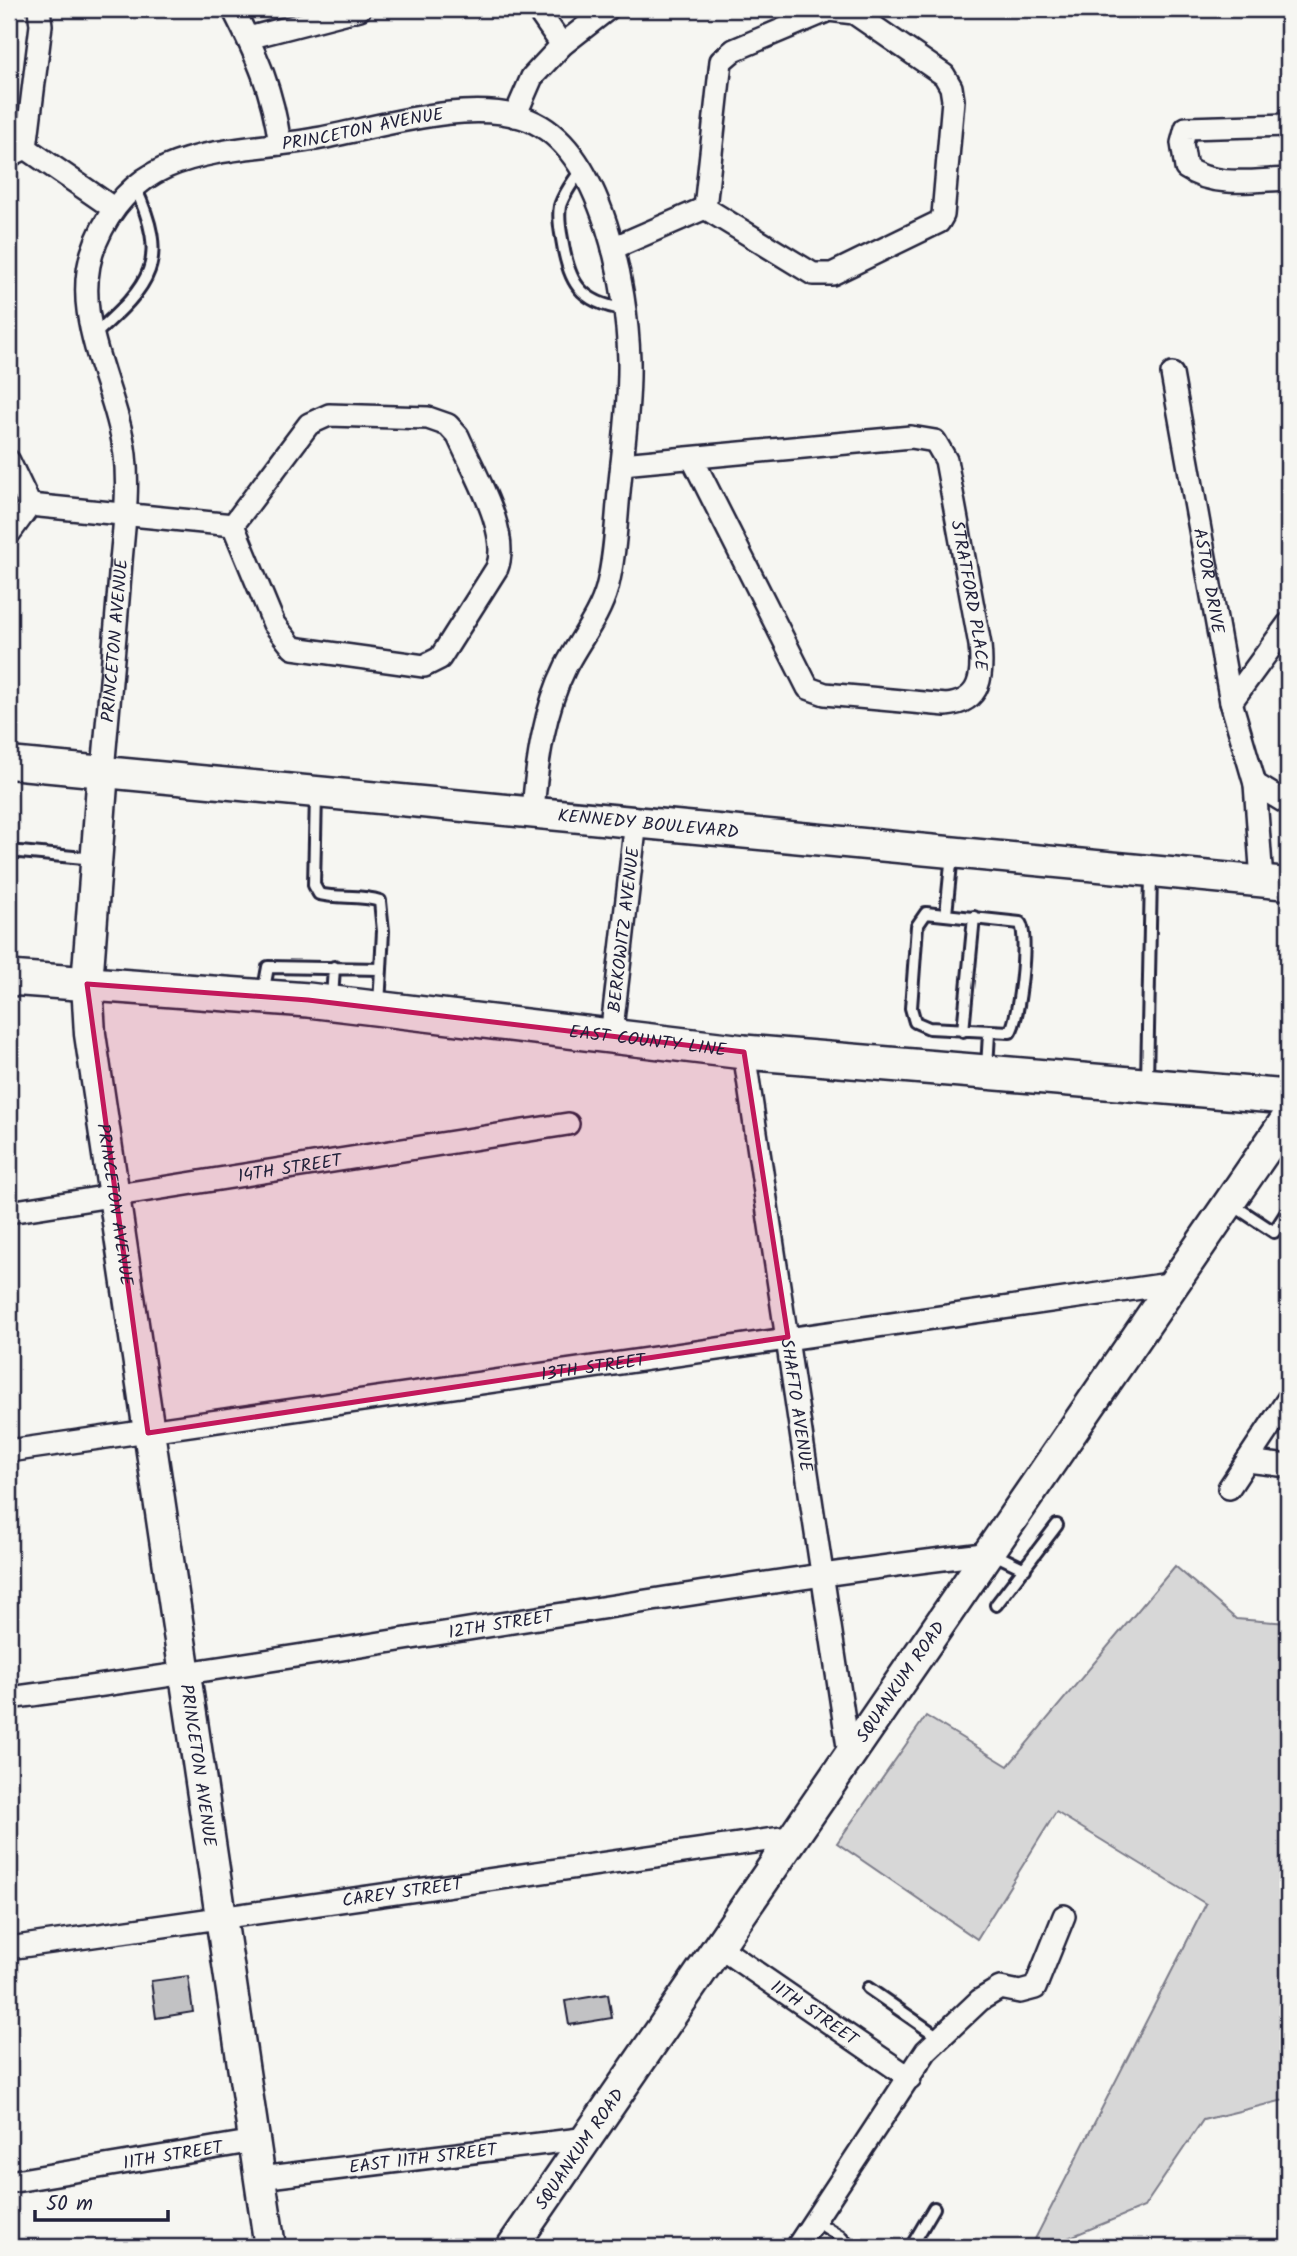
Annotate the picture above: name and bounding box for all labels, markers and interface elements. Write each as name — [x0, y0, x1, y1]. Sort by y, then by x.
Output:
street label: PRINCETON AVENUE — [280, 101, 446, 160]
street label: STRATFORD PLACE — [941, 518, 994, 671]
street label: ASTOR DRIVE — [1184, 526, 1232, 637]
street label: PRINCETON AVENUE — [94, 557, 137, 724]
street label: KENNEDY BOULEVARD — [556, 802, 740, 848]
street label: BERKOWITZ AVENUE — [601, 845, 649, 1014]
street label: EAST COUNTY LINE — [567, 1018, 728, 1066]
street label: PRINCETON AVENUE — [87, 1121, 140, 1288]
street label: 14TH STREET — [236, 1147, 345, 1192]
street label: SHAFTO AVENUE — [771, 1337, 820, 1474]
street label: 13TH STREET — [539, 1346, 649, 1390]
street label: 12TH STREET — [446, 1603, 556, 1648]
street label: SQUANKUM ROAD — [849, 1615, 954, 1749]
street label: PRINCETON AVENUE — [171, 1682, 223, 1849]
street label: CAREY STREET — [340, 1870, 465, 1916]
street label: 11TH STREET — [764, 1973, 865, 2055]
street label: SQUANKUM ROAD — [528, 2083, 633, 2216]
street label: 11TH STREET — [121, 2133, 226, 2179]
street label: EAST 11TH STREET — [347, 2136, 500, 2183]
scale bar — [35, 2179, 168, 2223]
text: 50 m — [46, 2188, 93, 2221]

